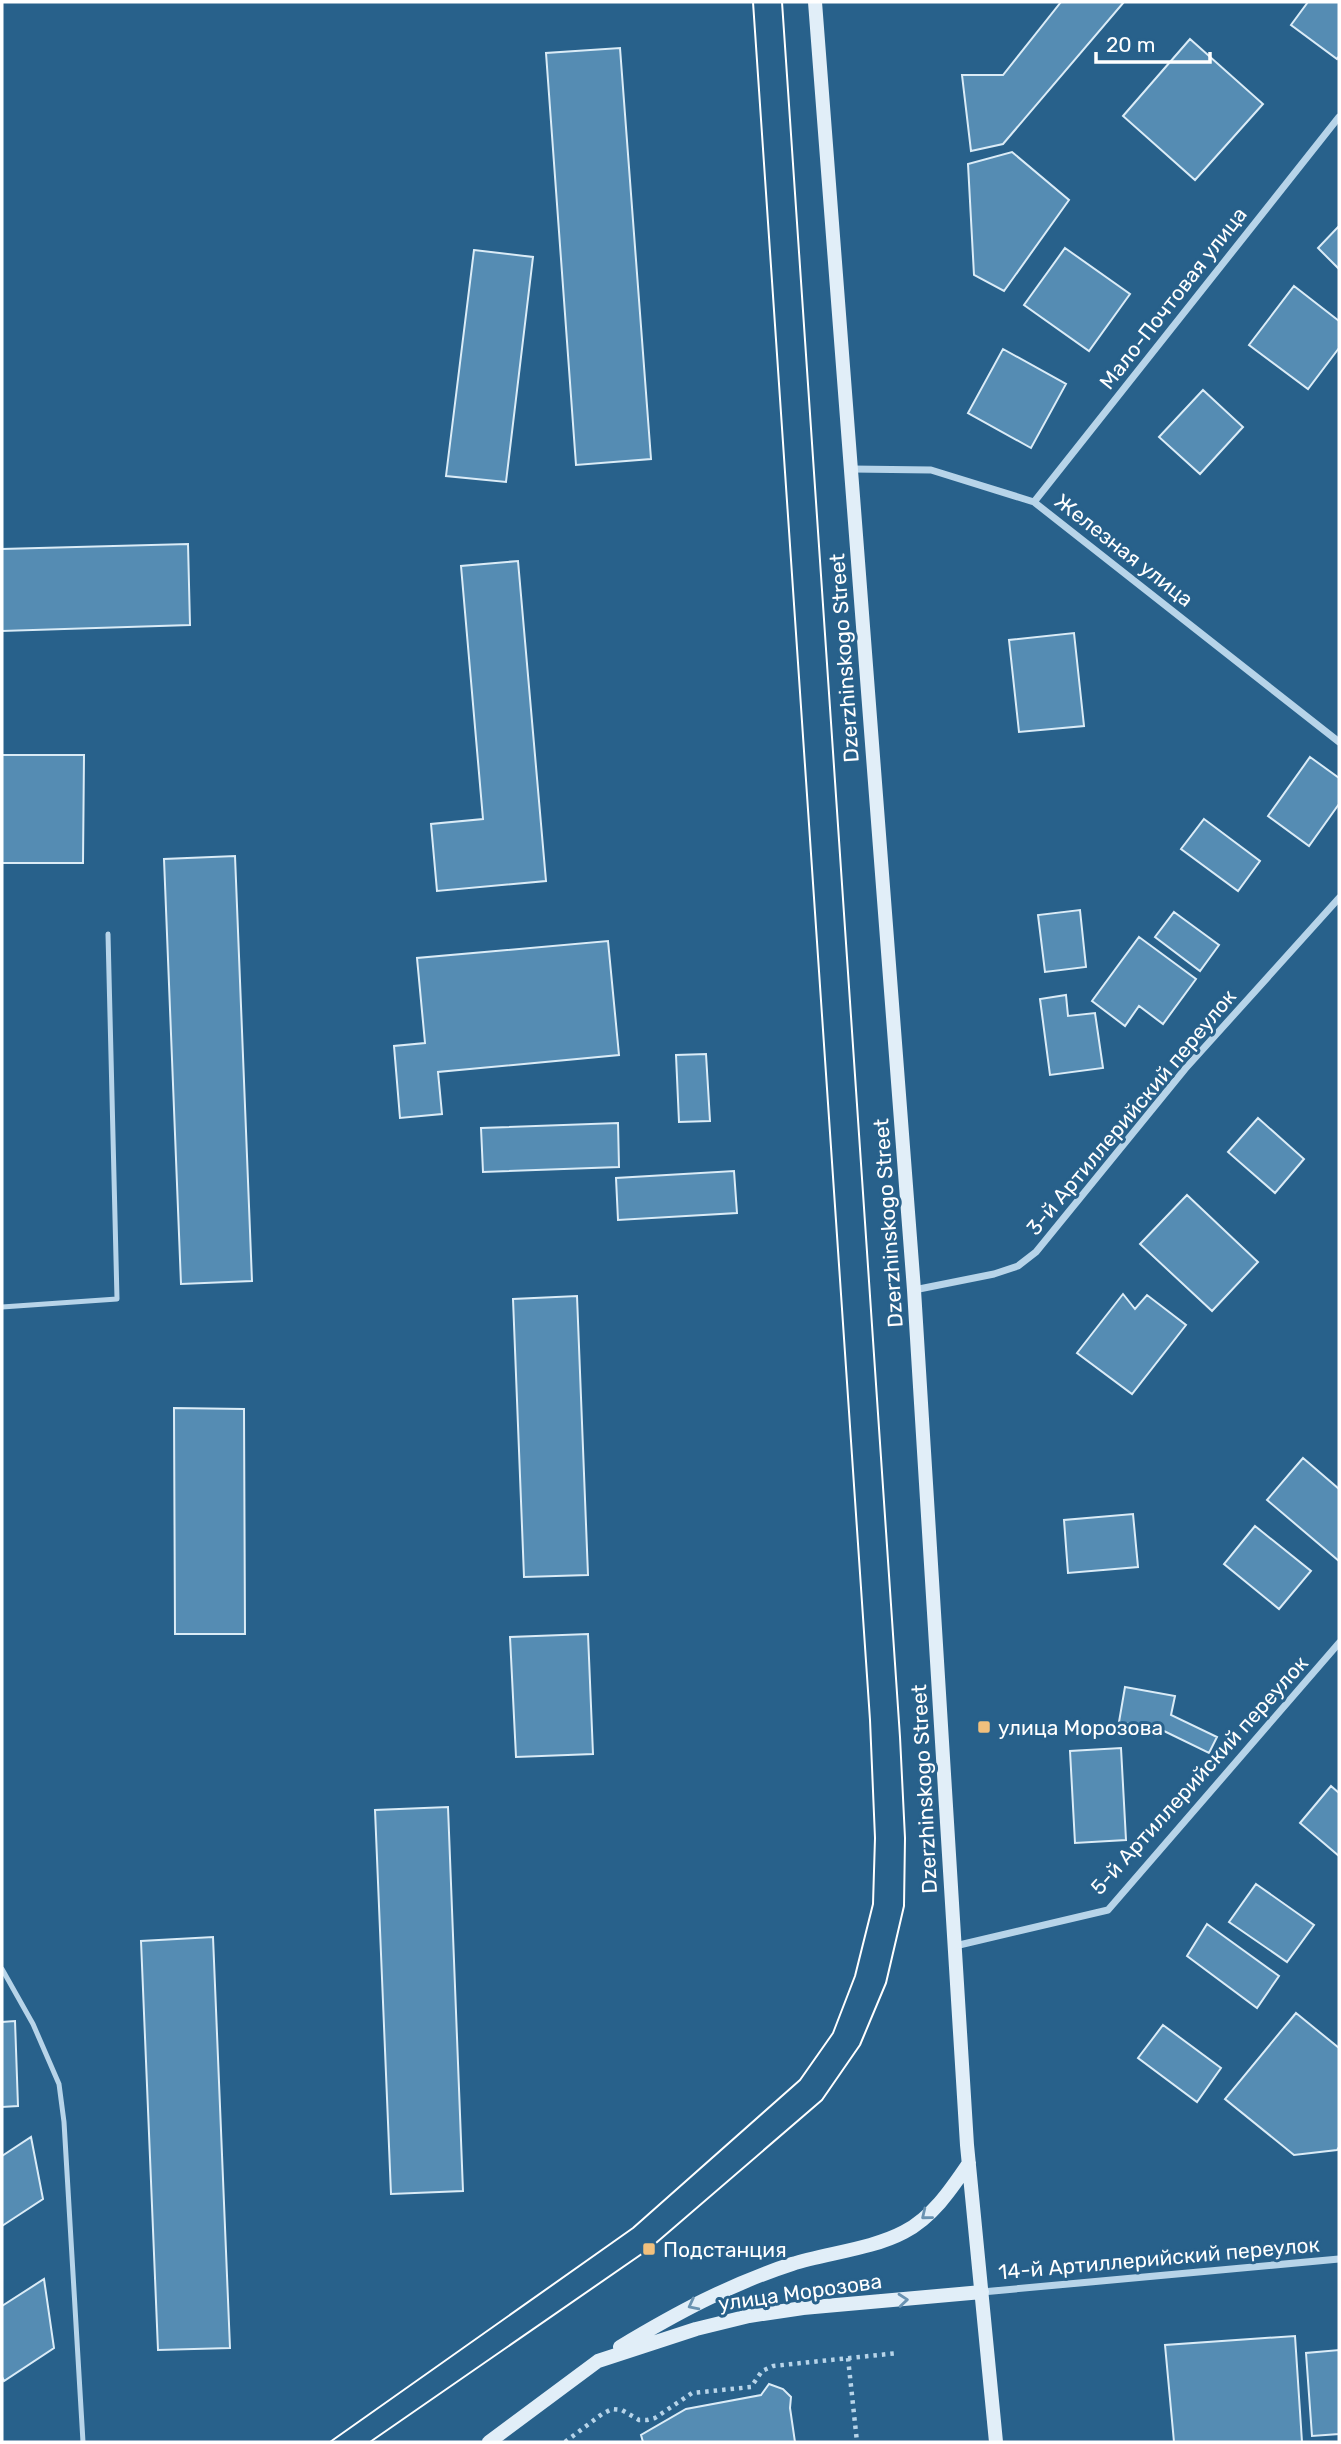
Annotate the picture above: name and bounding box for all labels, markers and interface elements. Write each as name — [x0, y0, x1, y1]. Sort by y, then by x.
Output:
scale bar — [1096, 21, 1210, 65]
text: 20 m — [1106, 32, 1155, 57]
street label: Мало-Почтовая улица — [1094, 202, 1252, 394]
street label: Железная улица — [1050, 488, 1198, 612]
street label: Dzerzhinskogo Street — [824, 553, 864, 763]
street label: 3-й Артиллерийский переулок — [1021, 984, 1241, 1240]
street label: Dzerzhinskogo Street — [868, 1118, 908, 1328]
street label: 5-й Артиллерийский переулок — [1085, 1650, 1313, 1900]
street label: Dzerzhinskogo Street — [906, 1684, 942, 1894]
place label: улица Морозова — [998, 1715, 1163, 1740]
marker: улица Морозова — [976, 1719, 992, 1735]
one-way arrow — [921, 2206, 933, 2219]
street label: 14-й Артиллерийский переулок — [997, 2231, 1321, 2285]
place label: Подстанция — [663, 2237, 787, 2262]
marker: Подстанция — [641, 2241, 657, 2257]
street label: улица Морозова — [717, 2268, 883, 2316]
one-way arrow — [898, 2293, 909, 2308]
one-way arrow — [688, 2297, 700, 2311]

